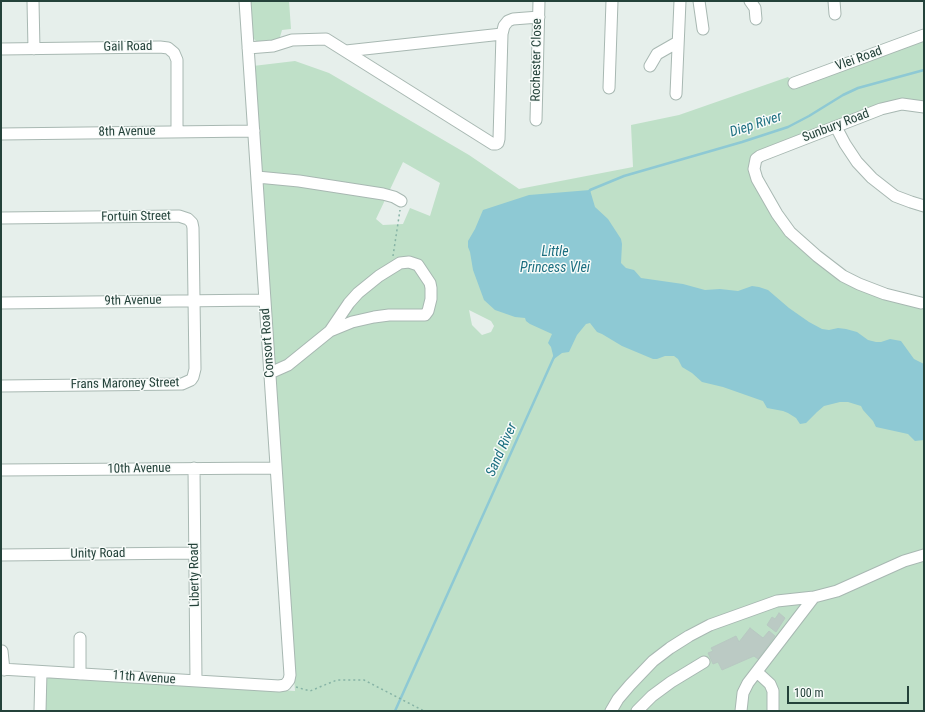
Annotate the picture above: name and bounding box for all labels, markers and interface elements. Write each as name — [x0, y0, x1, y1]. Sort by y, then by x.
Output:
street label: Rochester Close — [528, 18, 546, 102]
street label: Gail Road — [103, 39, 153, 55]
street label: Vlei Road — [834, 43, 884, 75]
street label: Sunbury Road — [800, 106, 872, 146]
water label: Diep River — [728, 109, 784, 141]
street label: 8th Avenue — [98, 124, 156, 140]
street label: Fortuin Street — [101, 209, 171, 225]
water label: Little Princess Vlei — [520, 244, 590, 276]
street label: 9th Avenue — [104, 293, 162, 309]
street label: Consort Road — [258, 308, 278, 378]
street label: Frans Maroney Street — [70, 375, 180, 393]
water label: Sand River — [483, 421, 521, 479]
street label: 10th Avenue — [107, 461, 171, 477]
street label: Liberty Road — [187, 543, 203, 607]
street label: Unity Road — [70, 546, 126, 562]
street label: 11th Avenue — [112, 668, 176, 688]
scale bar — [789, 678, 911, 704]
text: 100 m — [794, 686, 824, 700]

